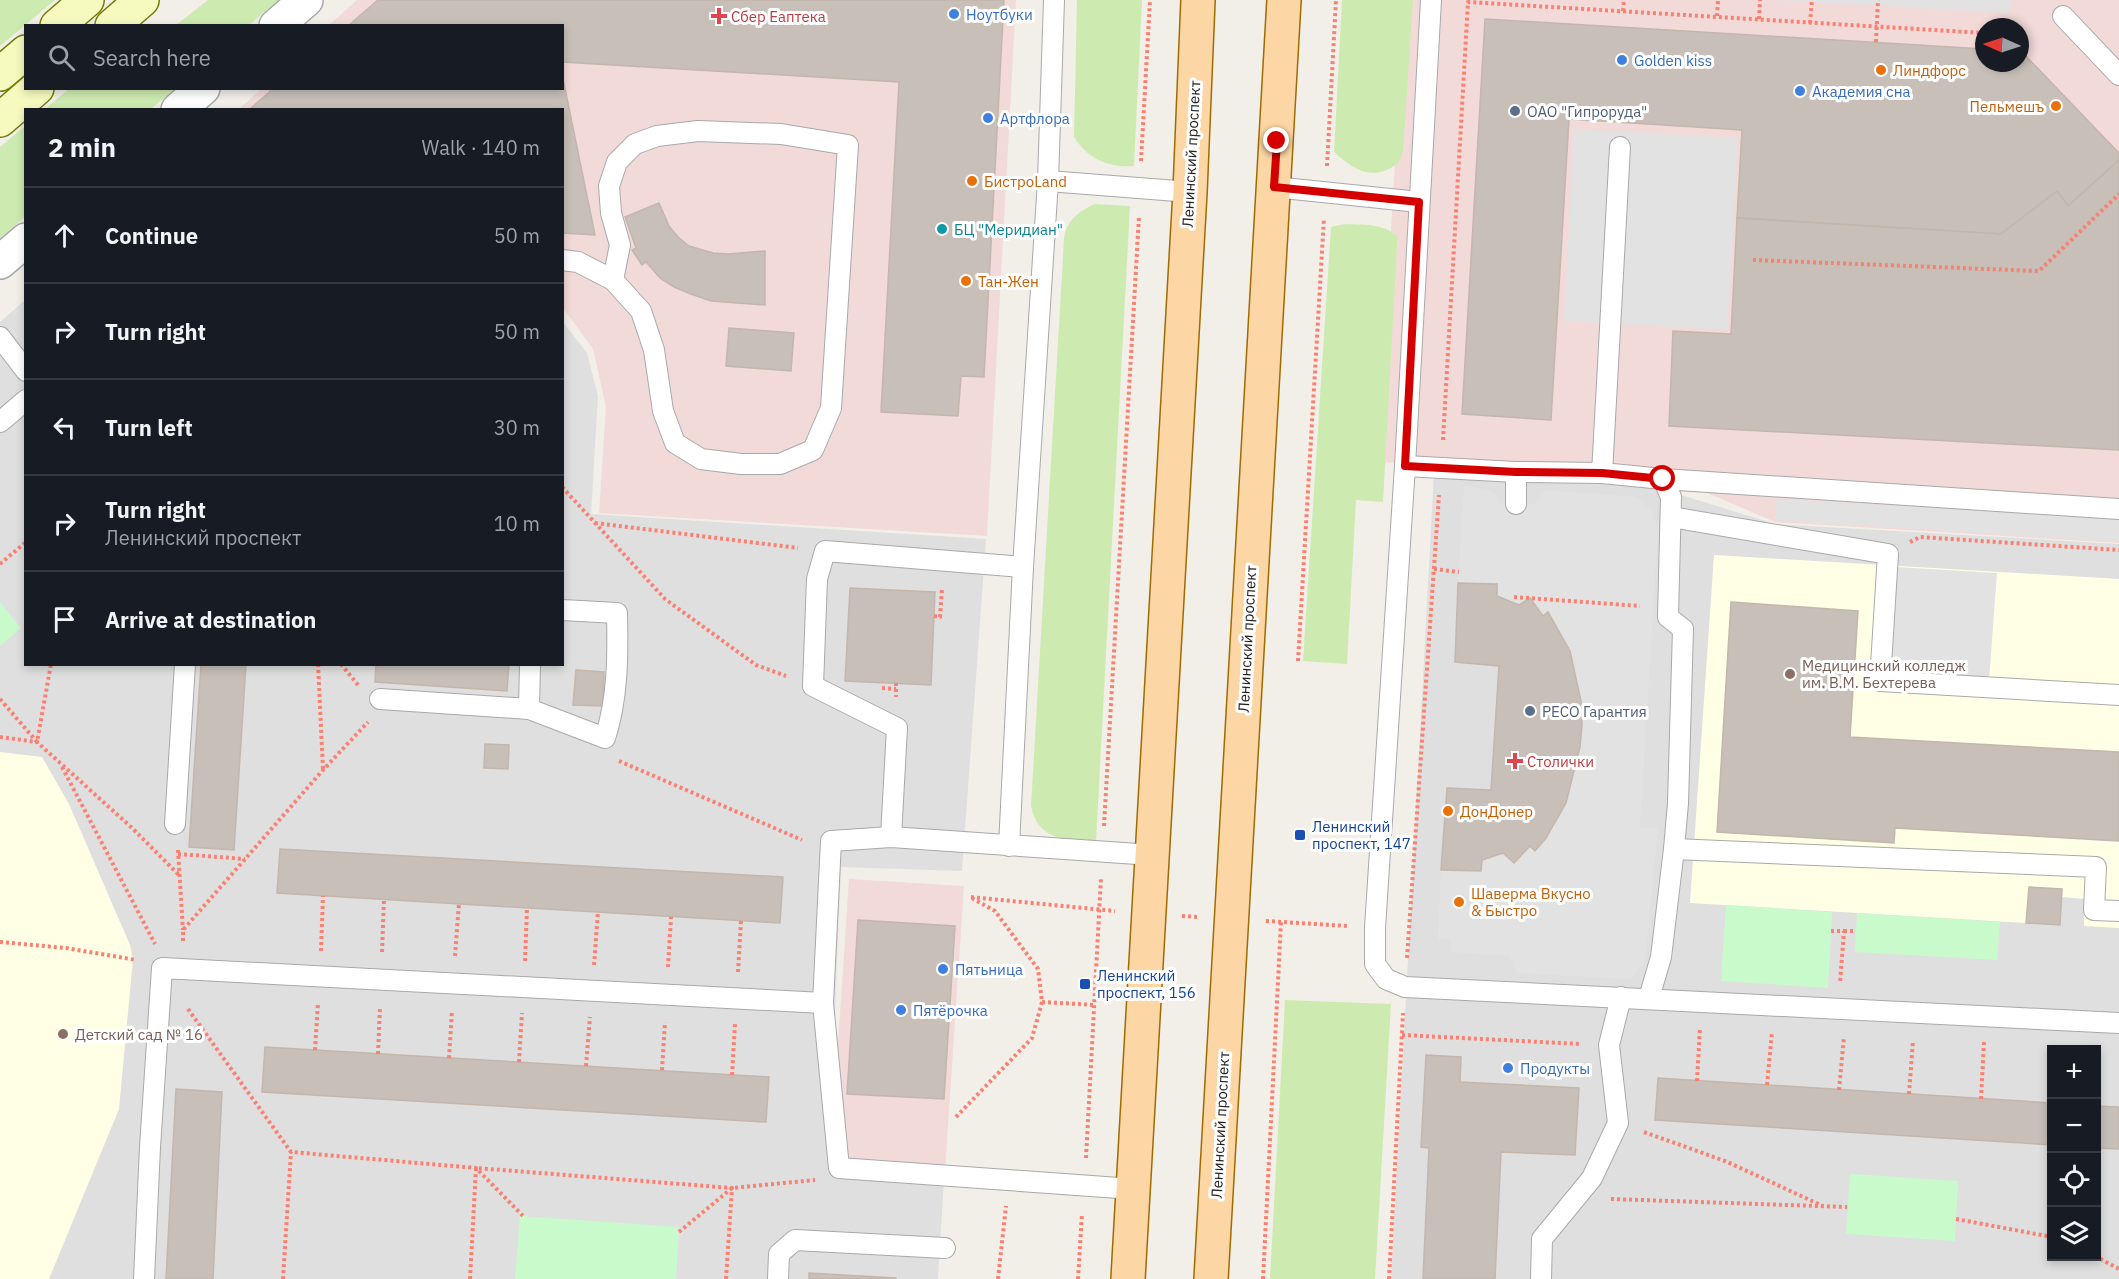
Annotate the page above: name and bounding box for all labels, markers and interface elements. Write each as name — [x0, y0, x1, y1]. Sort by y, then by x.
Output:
place label: Ноутбуки — [966, 5, 1033, 24]
place label: Сбер Еаптека — [731, 7, 826, 26]
marker: Ноутбуки — [947, 7, 961, 21]
marker: Сбер Еаптека — [712, 9, 726, 23]
north arrow — [1975, 18, 2029, 72]
search box — [24, 24, 564, 90]
icon: search — [45, 41, 78, 74]
text: Search here — [93, 43, 211, 72]
place label: Golden kiss — [1634, 51, 1712, 70]
marker: Golden kiss — [1615, 53, 1629, 67]
place label: Линдфорс — [1893, 61, 1966, 80]
marker: Линдфорс — [1874, 63, 1888, 77]
street label: Ленинский проспект — [1178, 80, 1204, 228]
place label: Академия сна — [1812, 82, 1910, 101]
marker: Академия сна — [1793, 84, 1807, 98]
place label: Пельмешъ — [1970, 97, 2044, 116]
marker: Пельмешъ — [2049, 99, 2063, 113]
place label: ОАО "Гипроруда" — [1527, 102, 1647, 121]
marker: ОАО "Гипроруда" — [1508, 104, 1522, 118]
place label: Артфлора — [1000, 109, 1070, 128]
marker: Артфлора — [981, 111, 995, 125]
route end — [1263, 127, 1289, 153]
text: 2 min — [48, 130, 116, 164]
text: Walk · 140 m — [422, 134, 540, 161]
place label: БистроLand — [984, 172, 1067, 191]
marker: БистроLand — [965, 174, 979, 188]
icon: ahead — [48, 219, 81, 252]
place label: БЦ "Меридиан" — [954, 220, 1063, 239]
text: Continue — [105, 221, 198, 250]
text: 50 m — [494, 222, 540, 249]
marker: БЦ "Меридиан" — [935, 222, 949, 236]
place label: Тан-Жен — [978, 272, 1039, 291]
marker: Тан-Жен — [959, 274, 973, 288]
icon: right — [48, 315, 81, 348]
text: Turn right — [105, 317, 206, 346]
text: 50 m — [494, 318, 540, 345]
icon: left — [48, 411, 81, 444]
text: Turn left — [105, 413, 193, 442]
text: 30 m — [494, 414, 540, 441]
route start — [1649, 465, 1675, 491]
text: Turn right — [105, 495, 206, 524]
icon: right — [48, 507, 81, 540]
text: 10 m — [494, 510, 540, 537]
text: Ленинский проспект — [105, 524, 301, 551]
street label: Ленинский проспект — [1234, 565, 1260, 713]
icon: arrive — [48, 603, 81, 636]
text: Arrive at destination — [105, 605, 316, 634]
place label: Медицинский колледж им. В.М. Бехтерева — [1802, 656, 1966, 692]
marker: Медицинский колледж им. В.М. Бехтерева — [1783, 667, 1797, 681]
place label: РЕСО Гарантия — [1542, 702, 1647, 721]
marker: РЕСО Гарантия — [1523, 704, 1537, 718]
place label: Столички — [1527, 752, 1594, 771]
marker: Столички — [1508, 754, 1522, 768]
place label: ДонДонер — [1460, 802, 1533, 821]
marker: ДонДонер — [1441, 804, 1455, 818]
place label: Ленинский проспект, 147 — [1312, 817, 1411, 853]
marker: Ленинский проспект, 147 — [1293, 828, 1307, 842]
place label: Шаверма Вкусно & Быстро — [1471, 884, 1591, 920]
marker: Шаверма Вкусно & Быстро — [1452, 895, 1466, 909]
place label: Пятьница — [955, 960, 1023, 979]
marker: Пятьница — [936, 962, 950, 976]
place label: Ленинский проспект, 156 — [1097, 966, 1196, 1002]
marker: Ленинский проспект, 156 — [1078, 977, 1092, 991]
place label: Пятёрочка — [913, 1001, 988, 1020]
marker: Пятёрочка — [894, 1003, 908, 1017]
place label: Детский сад № 16 — [75, 1025, 203, 1044]
marker: Детский сад № 16 — [56, 1027, 70, 1041]
map controls — [2047, 1045, 2101, 1261]
button: + — [2047, 1045, 2101, 1099]
street label: Ленинский проспект — [1207, 1051, 1233, 1199]
place label: Продукты — [1520, 1059, 1590, 1078]
marker: Продукты — [1501, 1061, 1515, 1075]
button: − — [2047, 1099, 2101, 1153]
button: locate — [2047, 1153, 2101, 1207]
button: layers — [2047, 1207, 2101, 1261]

